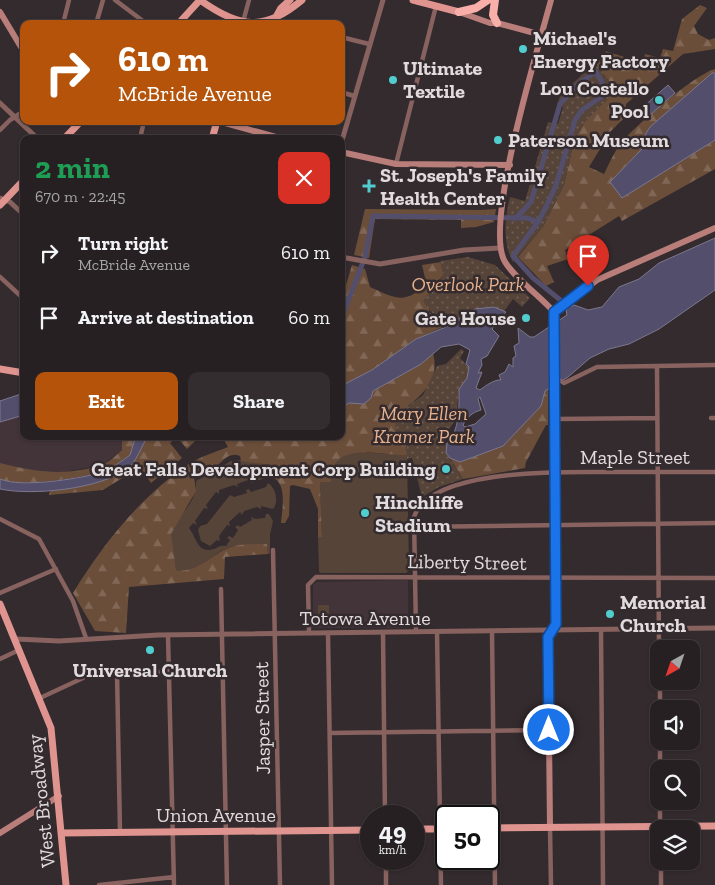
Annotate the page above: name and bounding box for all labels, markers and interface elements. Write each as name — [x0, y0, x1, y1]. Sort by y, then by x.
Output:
place label: Michael's Energy Factory — [533, 26, 669, 73]
text: 610 m — [118, 38, 208, 80]
icon: right — [35, 40, 100, 105]
marker: Michael's Energy Factory — [517, 43, 529, 55]
place label: Ultimate Textile — [403, 56, 483, 103]
marker: Ultimate Textile — [387, 74, 399, 86]
place label: Lou Costello Pool — [540, 76, 650, 123]
text: McBride Avenue — [118, 80, 272, 107]
marker: Lou Costello Pool — [653, 94, 665, 106]
place label: Paterson Museum — [508, 128, 669, 152]
marker: Paterson Museum — [492, 134, 504, 146]
text: 2 min — [35, 150, 110, 186]
button: close — [278, 152, 330, 204]
place label: St. Joseph's Family Health Center — [380, 163, 547, 210]
marker: St. Joseph's Family Health Center — [362, 179, 376, 193]
text: 670 m · 22:45 — [35, 187, 125, 206]
text: Turn right — [78, 232, 168, 255]
pin — [567, 235, 609, 286]
icon: right — [35, 239, 63, 267]
text: 610 m — [281, 241, 330, 264]
icon: arrive — [574, 242, 602, 270]
text: McBride Avenue — [78, 255, 190, 274]
park label: Overlook Park — [411, 272, 525, 296]
icon: arrive — [35, 304, 63, 332]
text: Arrive at destination — [78, 306, 254, 329]
text: 60 m — [288, 306, 330, 329]
place label: Gate House — [415, 306, 516, 330]
marker: Gate House — [520, 312, 532, 324]
button: Exit — [35, 372, 178, 430]
button: Share — [188, 372, 330, 430]
park label: Mary Ellen Kramer Park — [373, 401, 475, 448]
street label: Maple Street — [580, 445, 691, 469]
place label: Great Falls Development Corp Building — [91, 457, 437, 481]
marker: Great Falls Development Corp Building — [440, 463, 452, 475]
place label: Hinchliffe Stadium — [375, 490, 463, 537]
marker: Hinchliffe Stadium — [359, 507, 371, 519]
street label: Liberty Street — [407, 549, 527, 575]
place label: Memorial Church — [620, 590, 706, 637]
street label: Totowa Avenue — [299, 606, 431, 630]
marker: Memorial Church — [604, 608, 616, 620]
north arrow — [650, 640, 700, 690]
map controls — [650, 640, 700, 870]
marker: Universal Church — [144, 644, 156, 656]
place label: Universal Church — [73, 658, 228, 682]
street label: Jasper Street — [249, 661, 275, 775]
button: sound — [650, 700, 700, 750]
position arrow — [522, 703, 574, 755]
street label: West Broadway — [22, 732, 60, 869]
button: search — [650, 760, 700, 810]
street label: Union Avenue — [156, 803, 276, 827]
speed limit sign: 50 — [435, 805, 500, 870]
text: 49 — [379, 816, 406, 846]
button: layers — [650, 820, 700, 870]
text: km/h — [379, 843, 406, 857]

